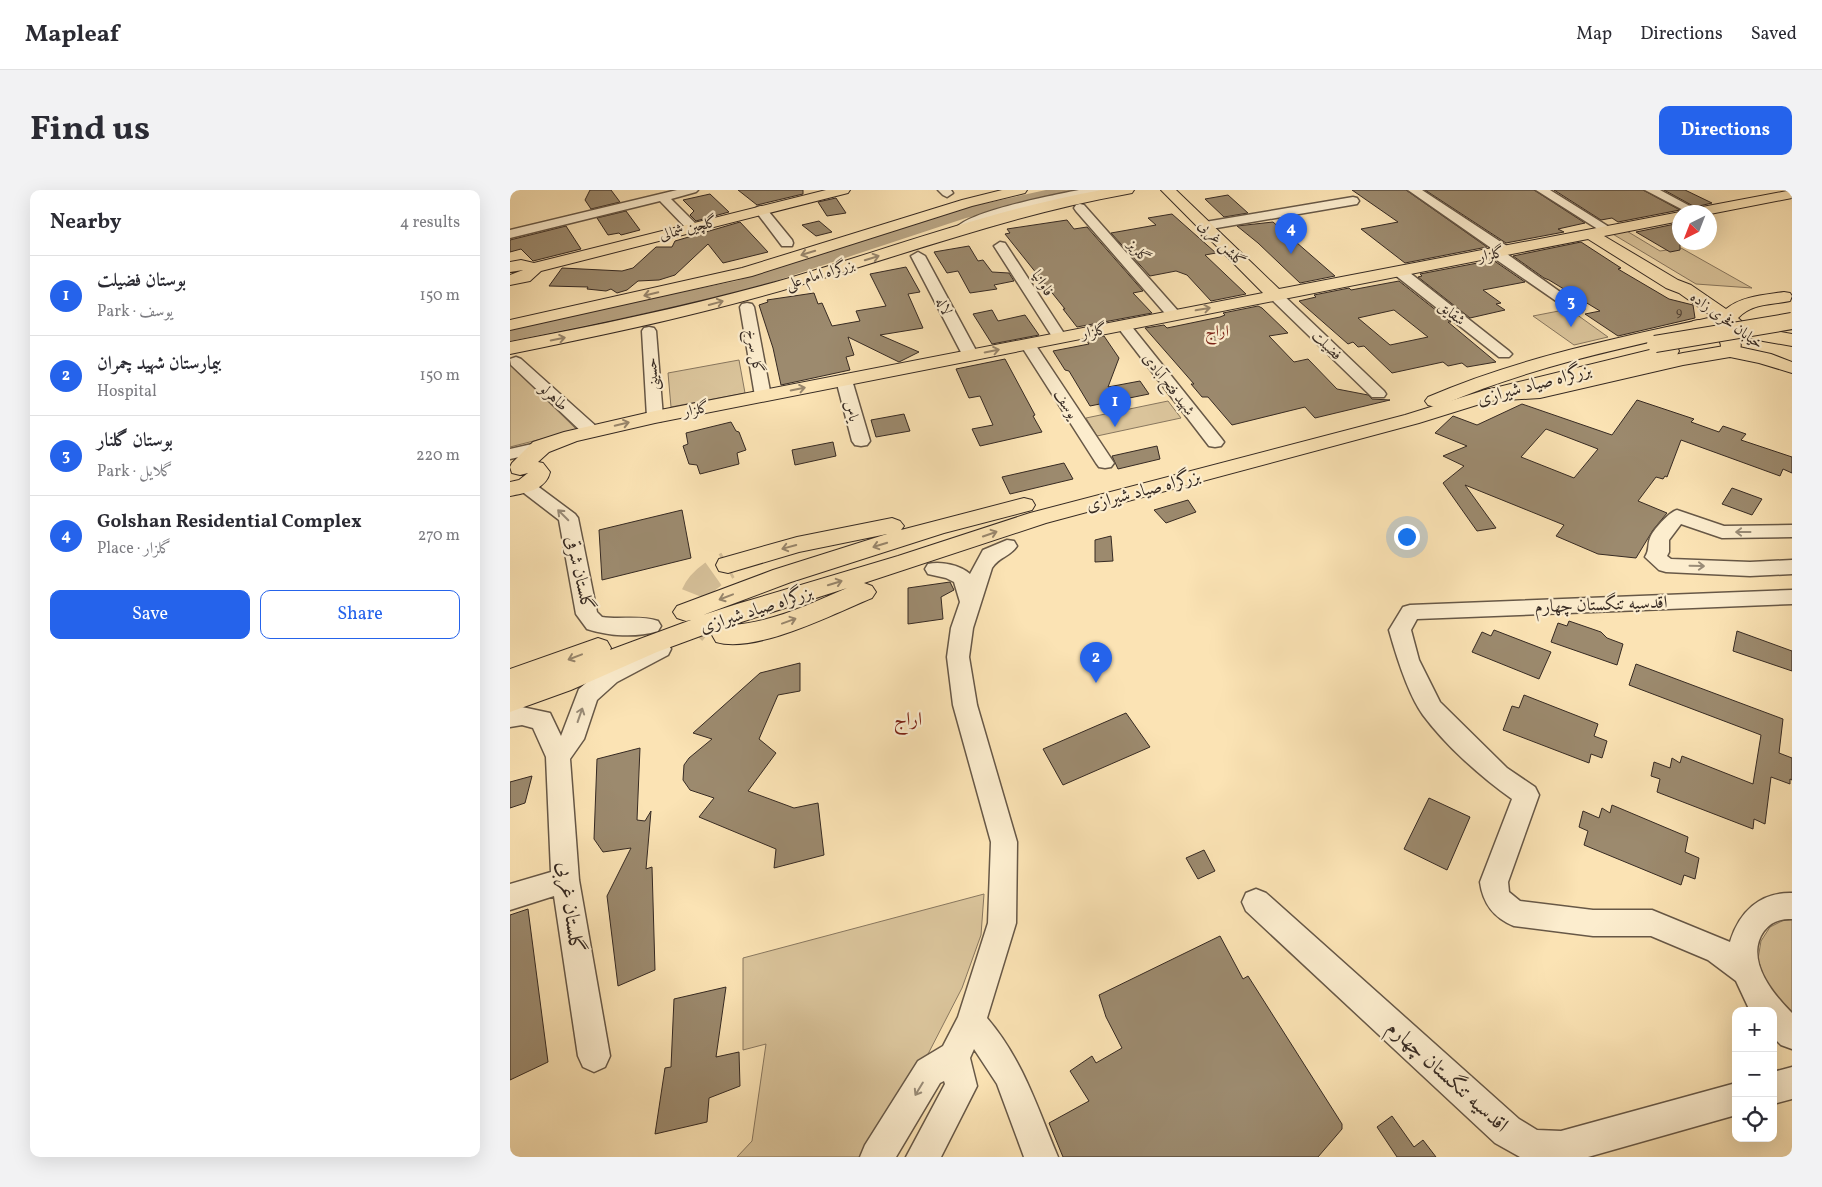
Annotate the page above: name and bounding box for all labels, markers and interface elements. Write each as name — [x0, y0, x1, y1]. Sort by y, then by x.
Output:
text: Mapleaf — [25, 18, 119, 52]
text: Map — [1576, 22, 1612, 47]
text: Directions — [1640, 22, 1723, 47]
text: Saved — [1751, 22, 1797, 47]
text: Find us — [30, 106, 150, 154]
button: Directions — [1659, 106, 1792, 155]
north arrow — [1672, 205, 1717, 250]
text: Nearby — [50, 208, 121, 237]
text: 4 results — [400, 212, 460, 234]
street label: گلچین شمالی — [657, 212, 719, 247]
pin: 4 — [1275, 213, 1307, 254]
street label: گلشن غربی — [1193, 216, 1249, 272]
street label: گلریز — [1120, 234, 1154, 268]
street label: گلزار — [1475, 243, 1506, 269]
one-way arrow — [801, 248, 817, 258]
one-way arrow — [864, 253, 880, 263]
street label: بزرگراه امام علی — [783, 254, 858, 297]
street label: فاوانیا — [1026, 267, 1058, 301]
text: بوستان فضیلت — [97, 268, 186, 294]
text: 1 — [63, 285, 69, 307]
text: 150 m — [419, 285, 460, 307]
pin: 3 — [1555, 286, 1587, 327]
street label: خیابان فخری زاده — [1685, 288, 1767, 355]
one-way arrow — [644, 290, 660, 299]
street label: لاله — [929, 294, 956, 319]
street label: شقایق — [1433, 297, 1469, 332]
one-way arrow — [708, 298, 724, 307]
text: Park · یوسف — [97, 301, 173, 323]
one-way arrow — [1195, 304, 1211, 314]
house number: 9 — [1676, 305, 1682, 321]
street label: گلزار — [1077, 319, 1109, 346]
district label: اراج — [1205, 321, 1229, 345]
street label: فضیلت — [1306, 326, 1346, 366]
street label: گل سرخ — [738, 328, 768, 375]
one-way arrow — [549, 333, 565, 343]
one-way arrow — [984, 346, 1000, 356]
street label: شهید فتح آبادی — [1135, 349, 1199, 422]
text: بیمارستان شهید چمران — [97, 351, 221, 377]
street label: حسینی — [642, 357, 665, 391]
street label: بزرگراه صیاد شیرازی — [1474, 357, 1594, 413]
text: 2 — [62, 365, 70, 387]
text: 150 m — [419, 365, 460, 387]
street label: طاهرلو — [533, 378, 572, 417]
text: Hospital — [97, 381, 157, 403]
one-way arrow — [790, 384, 806, 393]
street label: یوسف — [1047, 386, 1083, 425]
pin: 1 — [1099, 386, 1131, 427]
street label: گلزار — [680, 398, 711, 424]
street label: یاس — [838, 398, 864, 425]
one-way arrow — [613, 419, 629, 428]
text: بوستان گلنار — [97, 428, 173, 454]
text: 3 — [62, 445, 70, 467]
text: 220 m — [416, 445, 460, 467]
text: Park · گلایل — [97, 461, 173, 483]
street label: بزرگراه صیاد شیرازی — [1083, 463, 1203, 519]
text: Golshan Residential Complex — [97, 509, 362, 535]
one-way arrow — [557, 509, 569, 521]
your location — [1394, 524, 1420, 550]
text: 4 — [61, 525, 71, 547]
text: 270 m — [418, 525, 460, 547]
one-way arrow — [1736, 527, 1752, 537]
one-way arrow — [982, 529, 997, 538]
street label: گلستان شرقی — [558, 534, 599, 613]
text: Place · گلزار — [97, 538, 171, 560]
one-way arrow — [872, 541, 888, 551]
one-way arrow — [782, 543, 798, 553]
one-way arrow — [1689, 561, 1705, 571]
one-way arrow — [827, 578, 843, 588]
street label: بزرگراه صیاد شیرازی — [696, 579, 816, 640]
button: Save — [50, 590, 250, 639]
button: Share — [260, 590, 460, 639]
street label: اقدسیه تنگستان چهارم — [1534, 590, 1668, 622]
one-way arrow — [719, 593, 734, 602]
one-way arrow — [781, 616, 796, 625]
pin: 2 — [1080, 642, 1112, 683]
one-way arrow — [568, 652, 583, 662]
one-way arrow — [576, 707, 585, 723]
district label: اراج — [894, 707, 922, 736]
street label: گلستان غربی — [549, 860, 590, 955]
map controls — [1732, 1007, 1777, 1142]
button: + — [1732, 1007, 1777, 1052]
street label: اقدسیه تنگستان چهارم — [1378, 1014, 1514, 1141]
button: − — [1732, 1052, 1777, 1097]
one-way arrow — [913, 1082, 924, 1096]
button: locate — [1732, 1097, 1777, 1142]

